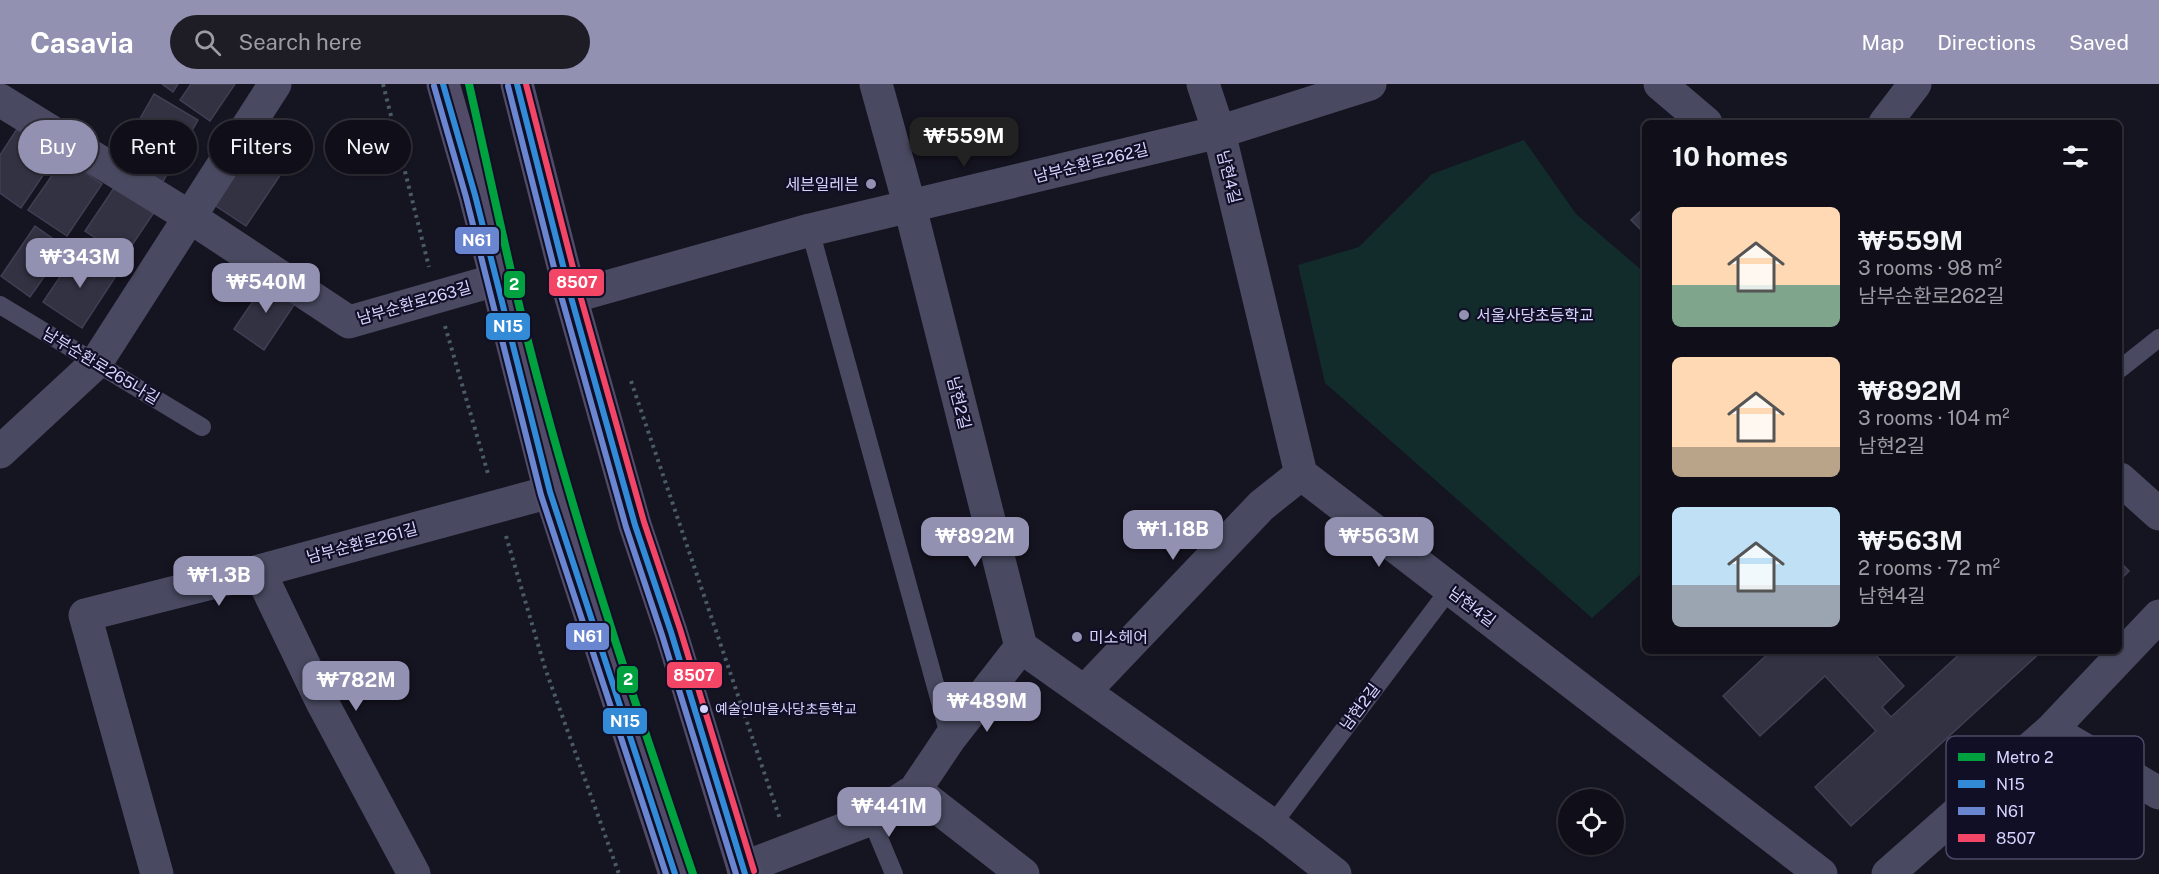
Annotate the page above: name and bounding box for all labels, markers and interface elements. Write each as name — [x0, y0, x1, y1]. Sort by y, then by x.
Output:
search box — [170, 15, 590, 69]
text: Casavia — [30, 26, 134, 59]
icon: search — [191, 26, 224, 59]
text: Search here — [239, 29, 362, 55]
text: Map — [1862, 30, 1904, 55]
text: Directions — [1937, 30, 2036, 55]
text: Saved — [2069, 30, 2129, 55]
pin: ₩559M — [922, 117, 1006, 168]
chip: Buy — [18, 120, 98, 174]
chip: Rent — [110, 120, 197, 174]
chip: Filters — [209, 120, 313, 174]
chip: New — [325, 120, 411, 174]
text: ₩559M — [924, 124, 1004, 148]
street label: 남부순환로262길 — [1032, 140, 1150, 186]
icon: filters — [2059, 140, 2092, 173]
text: 10 homes — [1672, 141, 1788, 172]
street label: 남현4길 — [1213, 148, 1245, 206]
place label: 세븐일레븐 — [785, 175, 859, 194]
marker: 세븐일레븐 — [864, 177, 878, 191]
text: ₩559M — [1858, 225, 1963, 256]
line badge: N61 — [454, 226, 500, 255]
text: N61 — [462, 231, 492, 250]
icon: home — [1720, 231, 1792, 303]
pin: ₩343M — [38, 238, 122, 289]
text: ₩343M — [40, 245, 120, 269]
text: 3 rooms · 98 m² — [1858, 256, 2002, 280]
pin: ₩540M — [224, 263, 308, 314]
line badge: 8507 — [548, 268, 605, 297]
text: ₩540M — [226, 270, 306, 294]
line badge: 2 — [503, 270, 526, 299]
text: 8507 — [556, 273, 598, 292]
text: 2 — [509, 275, 519, 294]
street label: 남부순환로263길 — [355, 278, 473, 328]
text: 남부순환로262길 — [1858, 284, 2005, 308]
place label: 서울사당초등학교 — [1476, 306, 1594, 325]
marker: 서울사당초등학교 — [1457, 308, 1471, 322]
line badge: N15 — [485, 312, 531, 341]
text: N15 — [493, 317, 523, 336]
street label: 남부순환로265나길 — [39, 324, 163, 408]
street label: 남현2길 — [943, 375, 975, 431]
text: ₩892M — [1858, 375, 1962, 406]
icon: home — [1720, 381, 1792, 453]
text: 3 rooms · 104 m² — [1858, 406, 2010, 430]
text: 남현2길 — [1858, 434, 1925, 458]
pin: ₩1.18B — [1124, 510, 1222, 561]
pin: ₩892M — [933, 517, 1017, 568]
text: ₩1.18B — [1137, 517, 1209, 541]
pin: ₩563M — [1337, 517, 1421, 568]
street label: 남부순환로261길 — [304, 519, 420, 567]
text: ₩892M — [935, 524, 1015, 548]
text: ₩563M — [1339, 524, 1419, 548]
text: ₩563M — [1858, 525, 1963, 556]
icon: home — [1720, 531, 1792, 603]
pin: ₩1.3B — [177, 556, 261, 607]
text: 2 rooms · 72 m² — [1858, 556, 2000, 580]
text: ₩1.3B — [187, 563, 251, 587]
street label: 남현4길 — [1445, 583, 1499, 631]
text: 남현4길 — [1858, 584, 1926, 608]
line badge: N61 — [565, 622, 610, 651]
text: N61 — [573, 627, 603, 646]
place label: 미소헤어 — [1089, 628, 1148, 647]
marker: 미소헤어 — [1070, 630, 1084, 644]
pin: ₩782M — [314, 661, 398, 712]
line badge: 8507 — [666, 661, 723, 689]
line badge: 2 — [616, 665, 639, 694]
text: 8507 — [673, 666, 715, 685]
text: ₩782M — [316, 668, 396, 692]
text: 2 — [623, 670, 633, 689]
street label: 남현2길 — [1336, 680, 1384, 734]
pin: ₩489M — [945, 682, 1029, 733]
text: ₩489M — [947, 689, 1027, 713]
place label: 예술인마을사당초등학교 — [715, 701, 857, 717]
marker: 예술인마을사당초등학교 — [698, 703, 710, 715]
line badge: N15 — [602, 707, 648, 735]
text: N15 — [610, 712, 640, 731]
legend — [1946, 736, 2144, 859]
text: Metro 2 — [1996, 748, 2053, 767]
text: N15 — [1996, 775, 2025, 794]
pin: ₩441M — [847, 787, 931, 838]
map controls — [1558, 789, 1624, 855]
button: locate — [1558, 789, 1624, 855]
text: ₩441M — [851, 794, 927, 818]
text: N61 — [1996, 802, 2025, 821]
text: 8507 — [1996, 829, 2036, 848]

